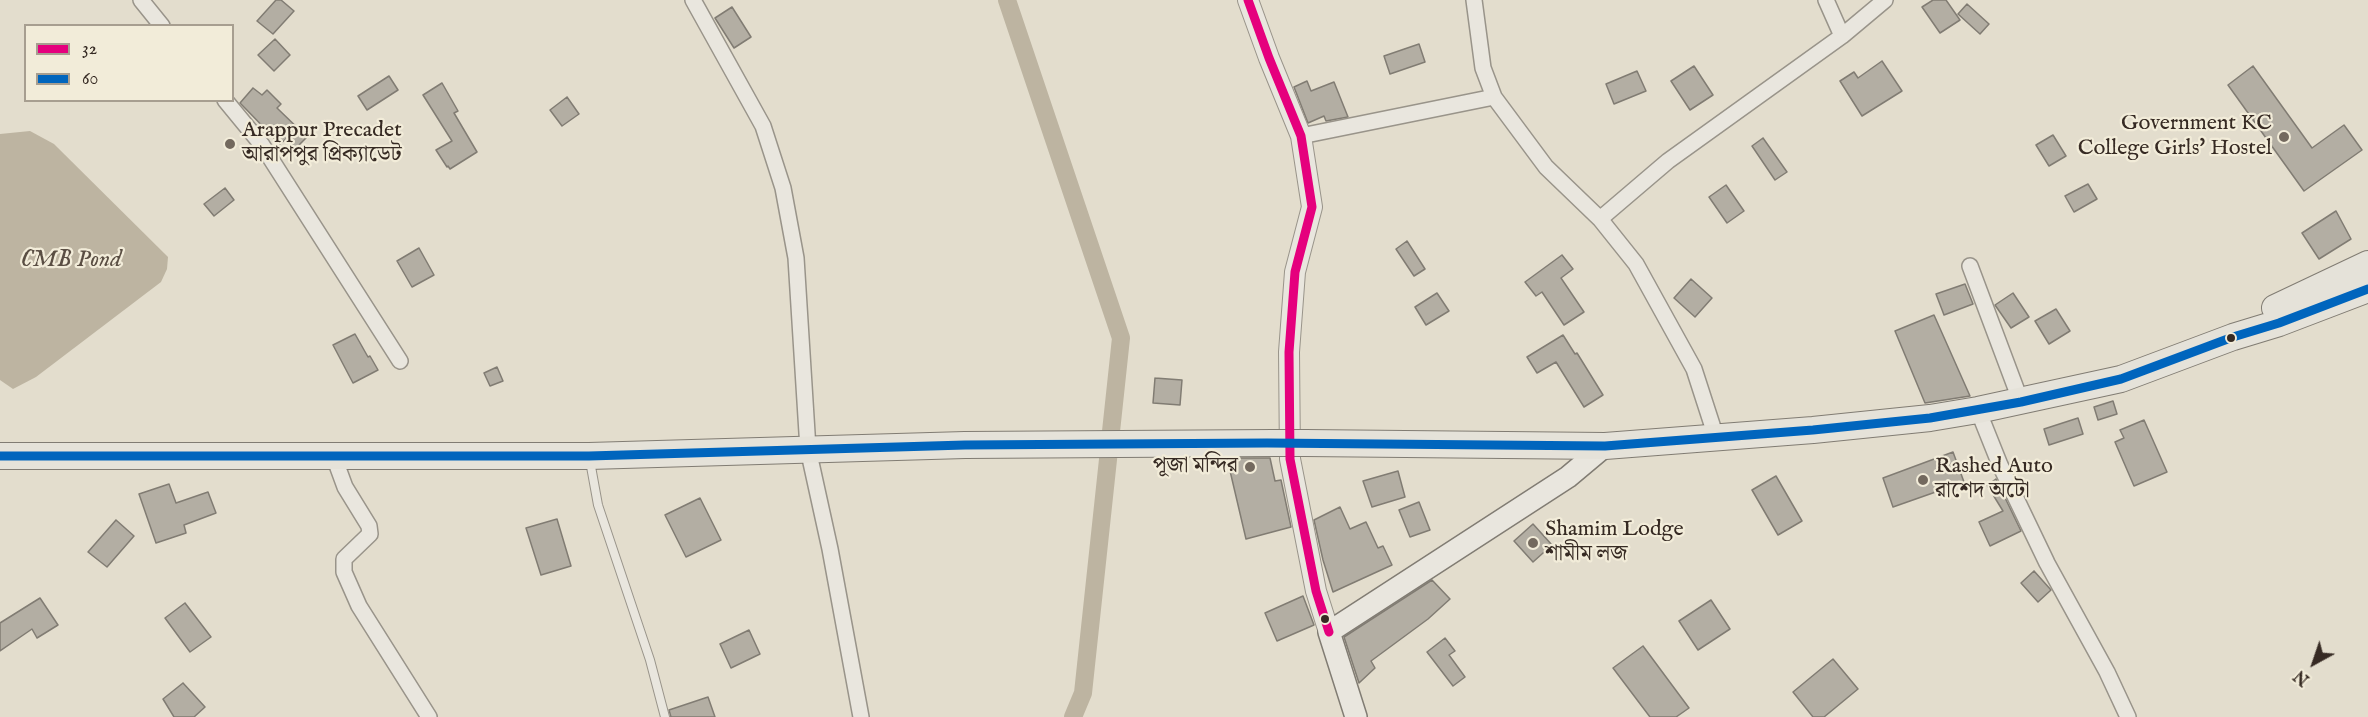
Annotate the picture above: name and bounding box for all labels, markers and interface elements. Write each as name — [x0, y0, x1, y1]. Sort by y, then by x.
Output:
legend — [24, 24, 234, 102]
text: 32 — [82, 38, 97, 61]
text: 60 — [82, 68, 98, 91]
place label: Government KC College Girls' Hostel — [2078, 111, 2272, 162]
place label: Arappur Precadet আরাপপুর প্রিক্যাডেট — [242, 118, 402, 170]
marker: Government KC College Girls' Hostel — [2277, 130, 2291, 144]
marker: Arappur Precadet আরাপপুর প্রিক্যাডেট — [223, 137, 237, 151]
water label: CMB Pond — [21, 247, 121, 275]
unlabelled marker — [2225, 332, 2237, 344]
place label: পূজা মন্দির — [1153, 454, 1238, 480]
place label: Rashed Auto রাশেদ অটো — [1935, 454, 2053, 506]
marker: পূজা মন্দির — [1243, 460, 1257, 474]
marker: Rashed Auto রাশেদ অটো — [1916, 473, 1930, 487]
place label: Shamim Lodge শামীম লজ — [1545, 517, 1684, 568]
marker: Shamim Lodge শামীম লজ — [1526, 536, 1540, 550]
unlabelled marker — [1319, 613, 1331, 625]
north arrow — [2284, 633, 2344, 693]
text: N — [2291, 665, 2314, 689]

